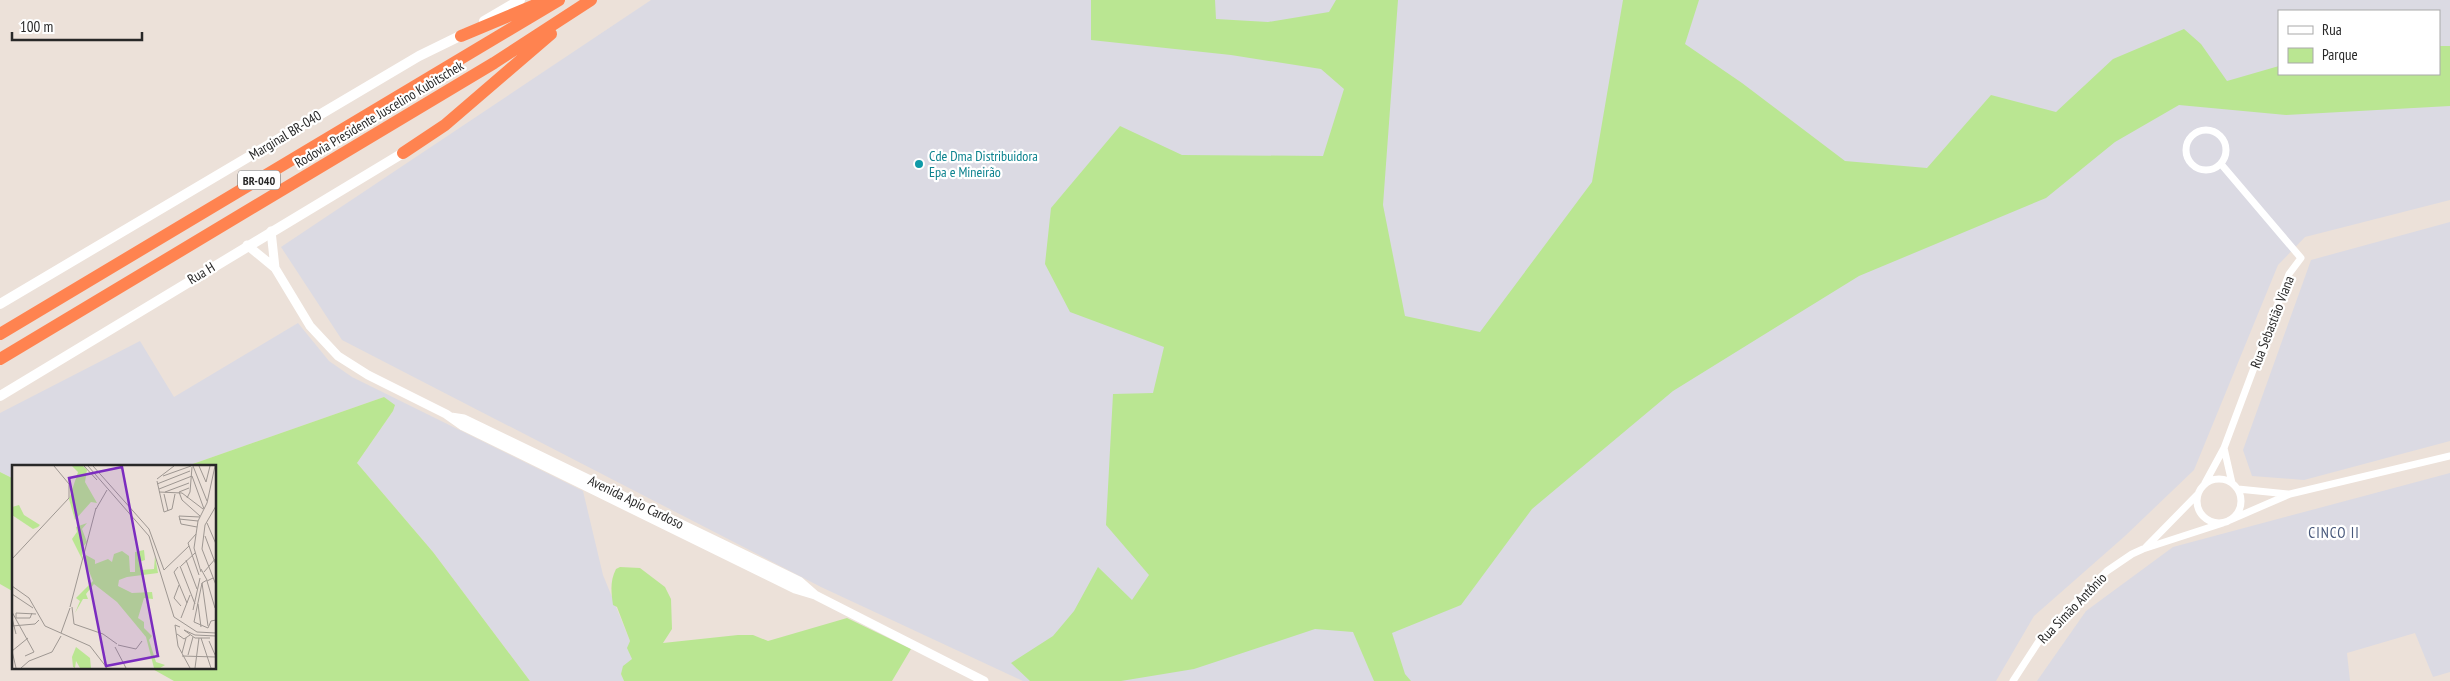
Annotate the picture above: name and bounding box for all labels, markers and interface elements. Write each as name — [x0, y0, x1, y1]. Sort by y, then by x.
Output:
scale bar — [12, 10, 142, 42]
legend — [2278, 10, 2440, 75]
text: 100 m — [20, 17, 53, 36]
text: Rua — [2322, 20, 2342, 39]
text: Parque — [2322, 45, 2358, 64]
street label: Rodovia Presidente Juscelino Kubitschek — [291, 56, 467, 172]
street label: Marginal BR-040 — [246, 106, 324, 164]
place label: Cde Dma Distribuidora Epa e Mineirão — [929, 147, 1038, 181]
marker: Cde Dma Distribuidora Epa e Mineirão — [913, 158, 925, 170]
road number: BR-040 — [238, 170, 280, 190]
street label: Rua H — [184, 258, 218, 288]
street label: Rua Sebastião Viana — [2246, 273, 2298, 371]
inset map — [12, 465, 216, 668]
street label: Avenida Apio Cardoso — [585, 471, 687, 533]
district label: CINCO II — [2308, 523, 2360, 542]
street label: Rua Simão Antônio — [2034, 569, 2110, 647]

